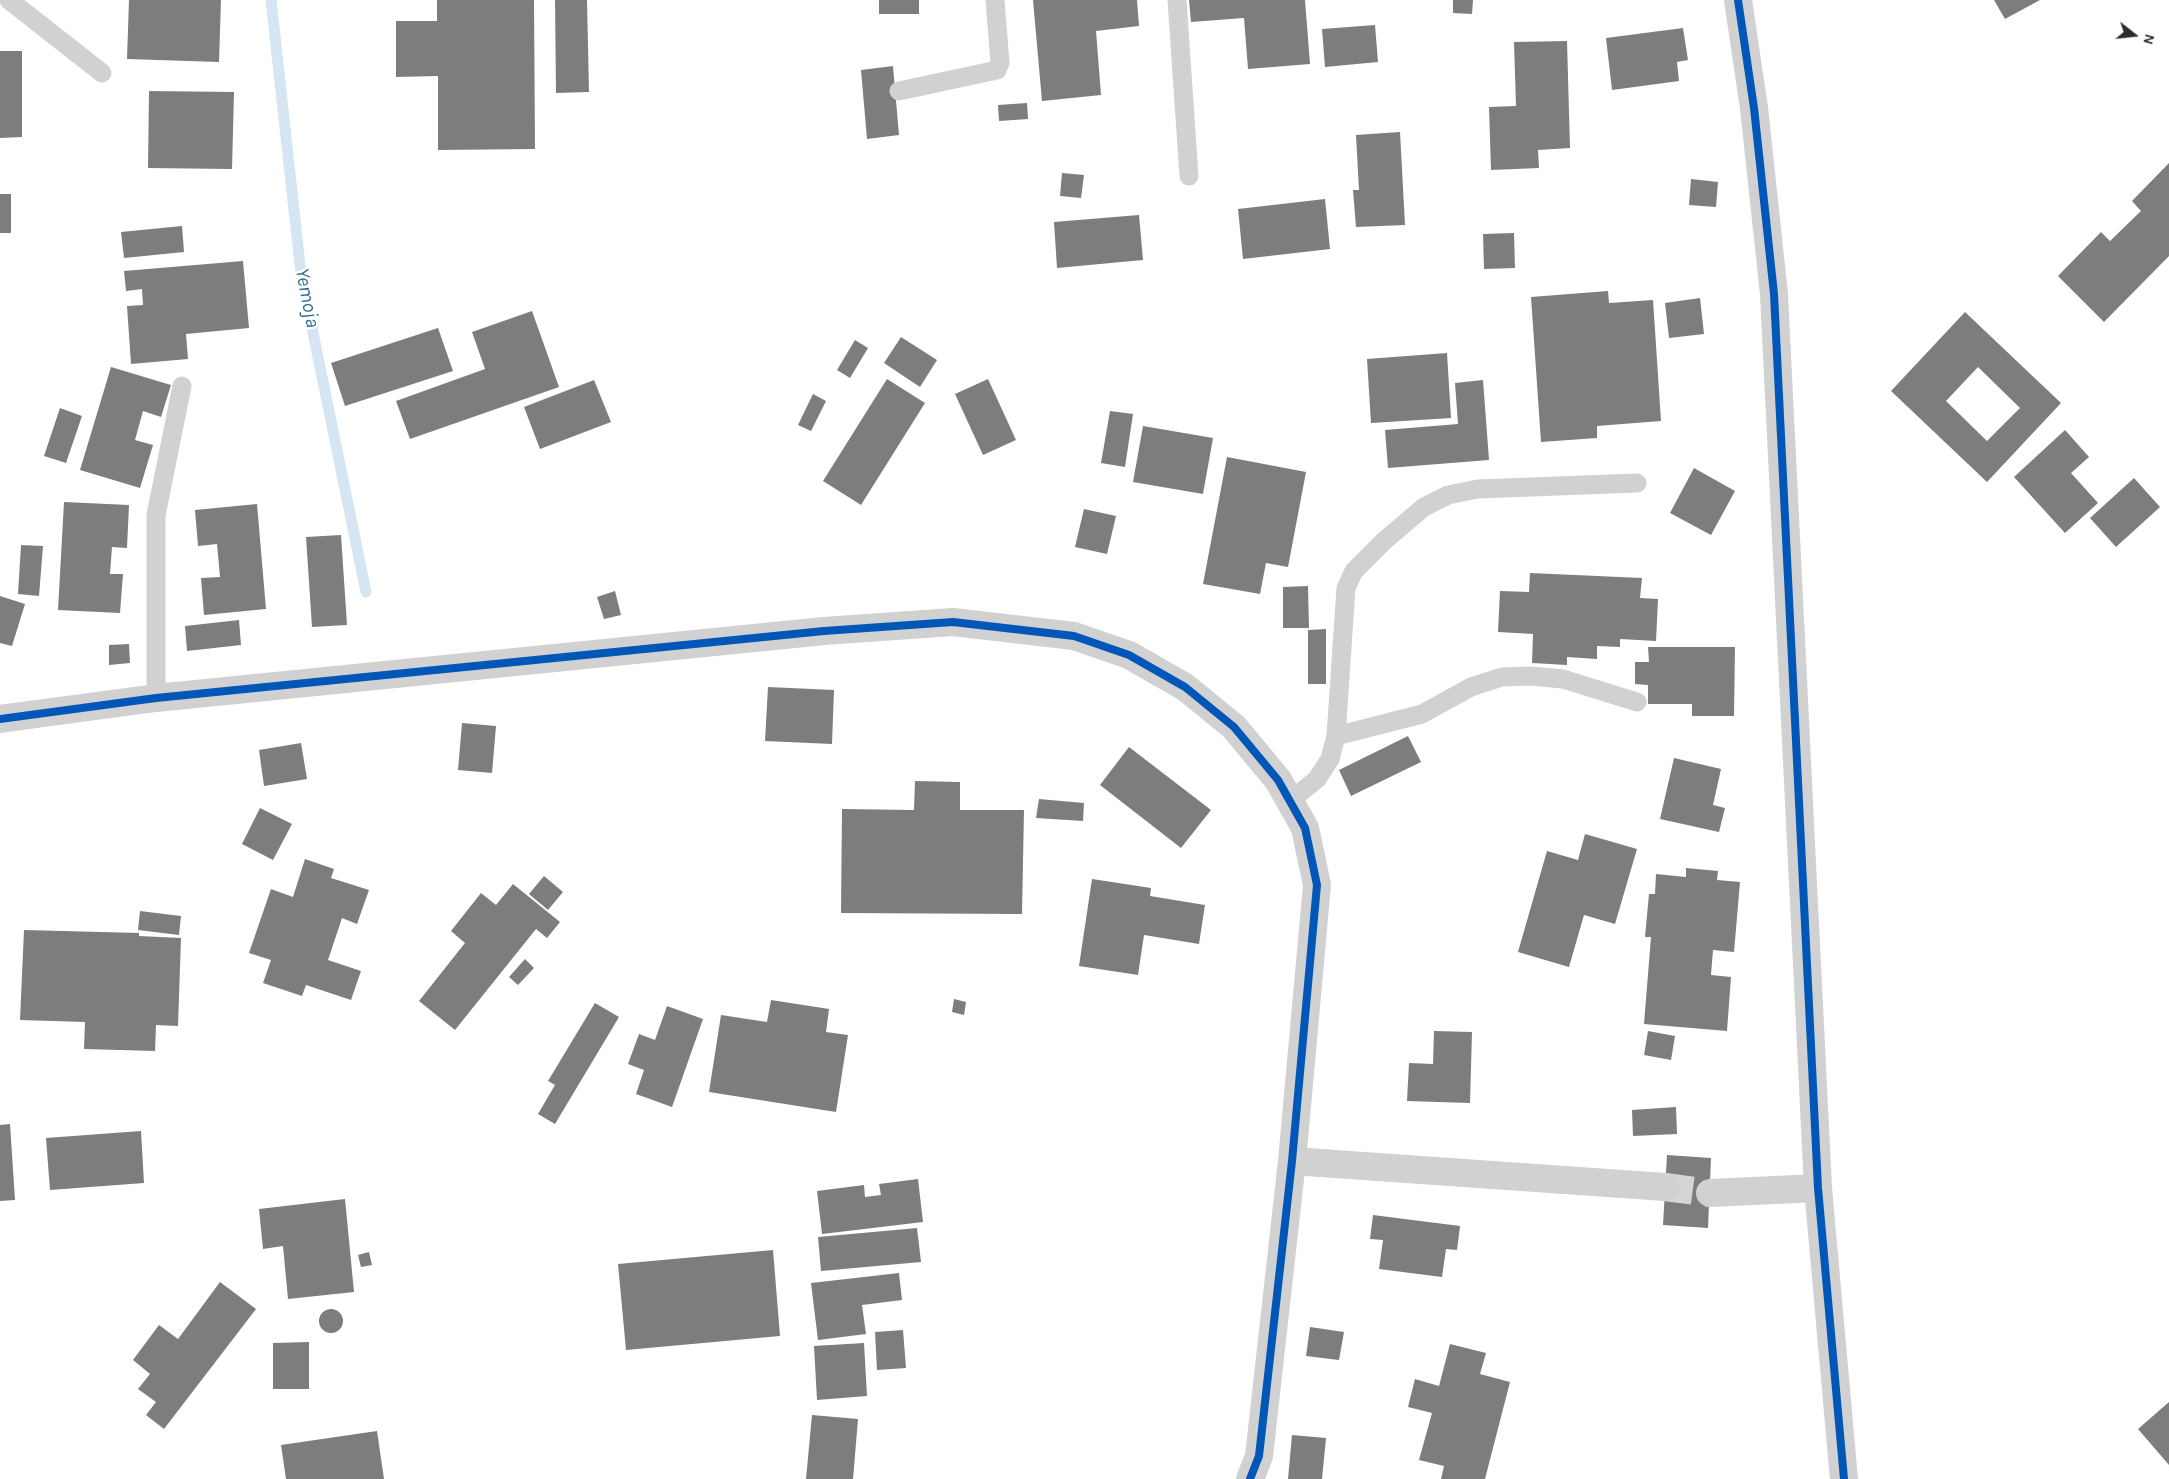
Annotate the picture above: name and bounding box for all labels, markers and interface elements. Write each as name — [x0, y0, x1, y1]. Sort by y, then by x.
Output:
north arrow — [2109, 10, 2159, 60]
text: N — [2139, 32, 2158, 46]
water label: Yemoja — [289, 266, 325, 330]

